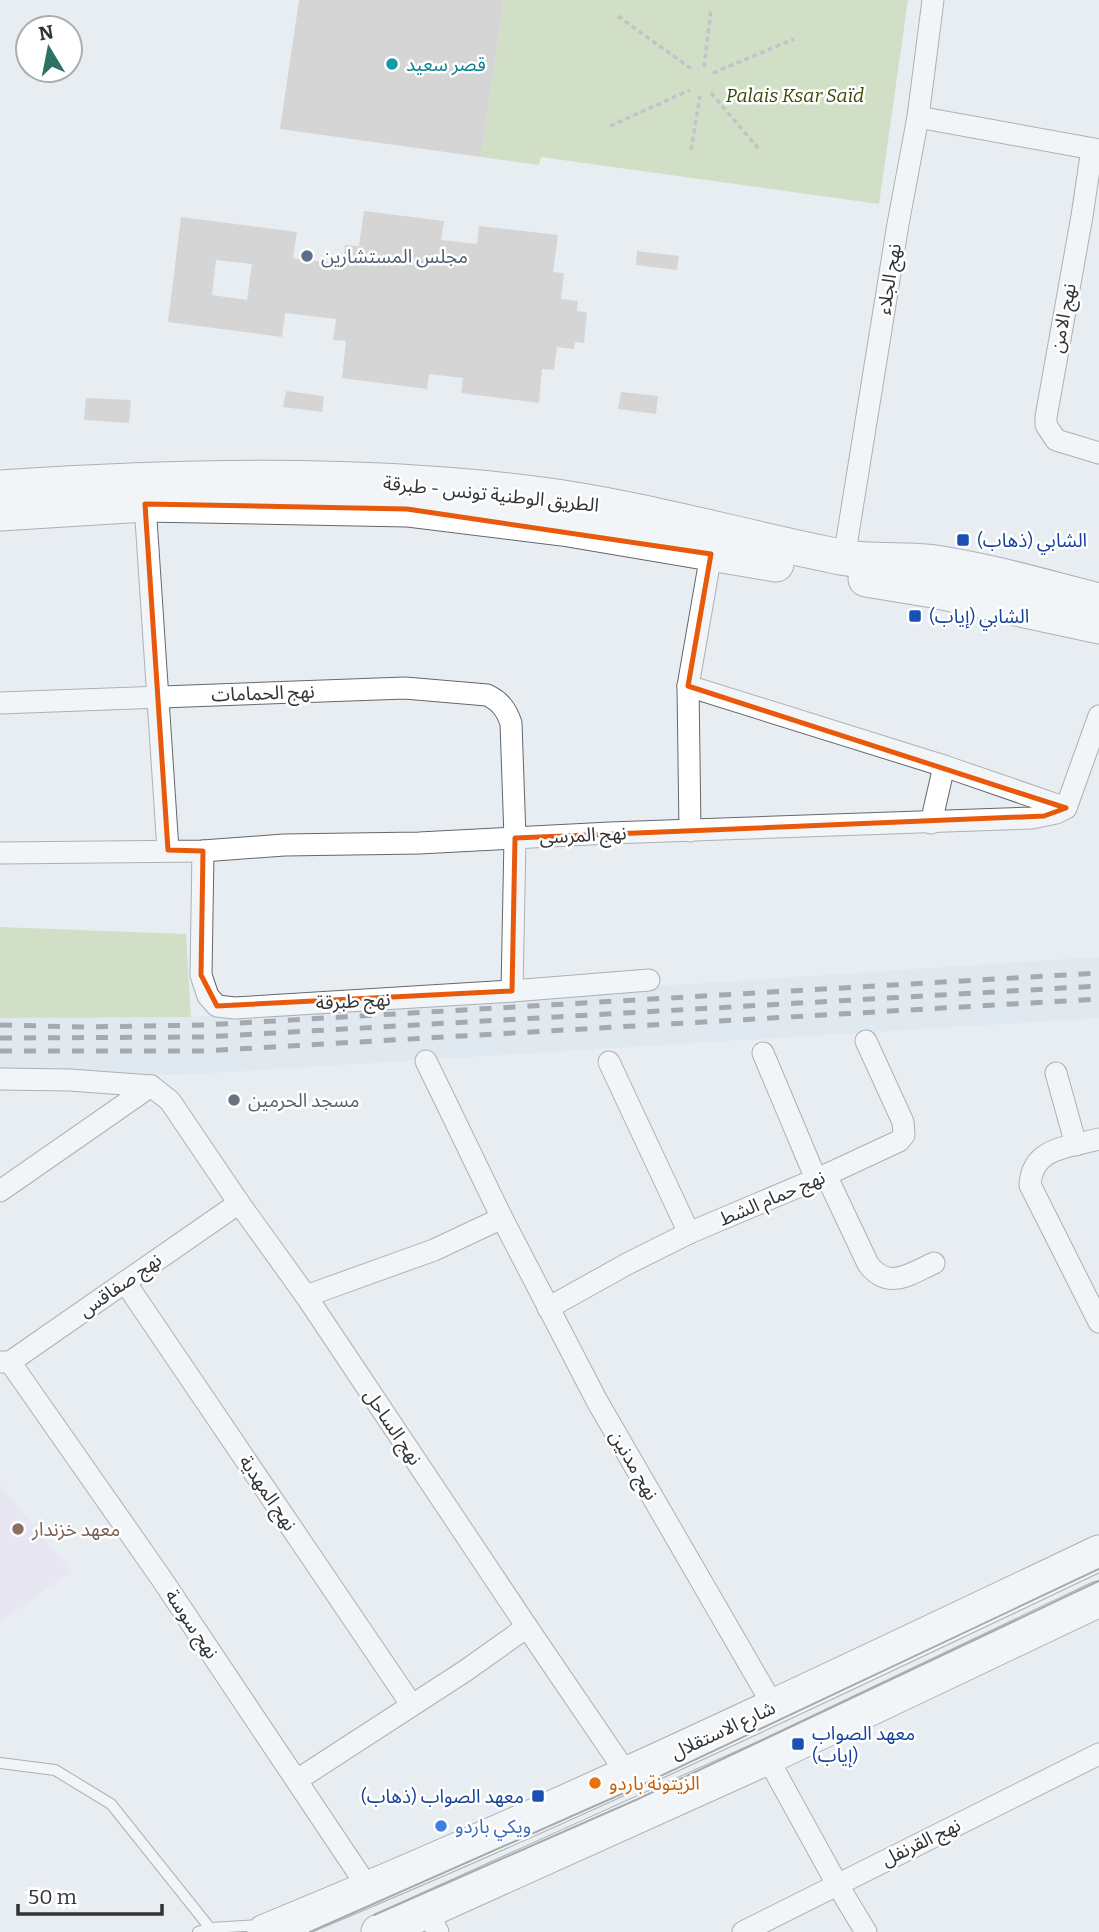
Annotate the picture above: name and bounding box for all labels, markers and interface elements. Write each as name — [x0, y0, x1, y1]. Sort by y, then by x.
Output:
north arrow — [14, 14, 84, 84]
text: N — [37, 20, 56, 45]
place label: قصر سعيد — [406, 53, 486, 76]
marker: قصر سعيد — [384, 56, 400, 72]
park label: Palais Ksar Saïd — [726, 84, 864, 107]
street label: نهج الجلاء — [872, 242, 909, 317]
place label: مجلس المستشارين — [321, 245, 468, 268]
marker: مجلس المستشارين — [299, 248, 315, 264]
street label: نهج الامن — [1045, 281, 1084, 355]
street label: الطريق الوطنية تونس - طبرقة — [382, 471, 600, 517]
place label: الشابي (ذهاب) — [977, 529, 1087, 555]
marker: الشابي (ذهاب) — [955, 532, 971, 548]
place label: الشابي (إياب) — [929, 605, 1029, 631]
marker: الشابي (إياب) — [907, 608, 923, 624]
street label: نهج الحمامات — [211, 680, 315, 709]
street label: نهج المرسى — [539, 821, 627, 852]
street label: نهج طبرقة — [315, 988, 391, 1017]
place label: مسجد الحرمين — [248, 1089, 359, 1112]
marker: مسجد الحرمين — [226, 1092, 242, 1108]
street label: نهج حمام الشط — [716, 1165, 830, 1233]
street label: نهج صفاقس — [74, 1248, 167, 1324]
street label: نهج الساحل — [357, 1384, 427, 1471]
street label: نهج مدنين — [602, 1426, 663, 1506]
street label: نهج المهدية — [232, 1451, 302, 1537]
place label: معهد خزندار — [31, 1518, 120, 1541]
marker: معهد خزندار — [10, 1521, 26, 1537]
street label: نهج سوسة — [158, 1585, 224, 1665]
street label: شارع الاستقلال — [667, 1696, 780, 1766]
place label: معهد الصواب (إياب) — [812, 1722, 915, 1768]
marker: معهد الصواب (إياب) — [790, 1736, 806, 1752]
place label: الزيتونة باردو — [609, 1772, 700, 1795]
marker: الزيتونة باردو — [587, 1775, 603, 1791]
place label: معهد الصواب (ذهاب) — [361, 1785, 524, 1808]
marker: معهد الصواب (ذهاب) — [530, 1788, 546, 1804]
street label: نهج القرنفل — [878, 1813, 966, 1874]
place label: ويكي باردو — [455, 1815, 531, 1841]
marker: ويكي باردو — [433, 1818, 449, 1834]
scale bar — [18, 1872, 161, 1916]
text: 50 m — [28, 1884, 77, 1910]

